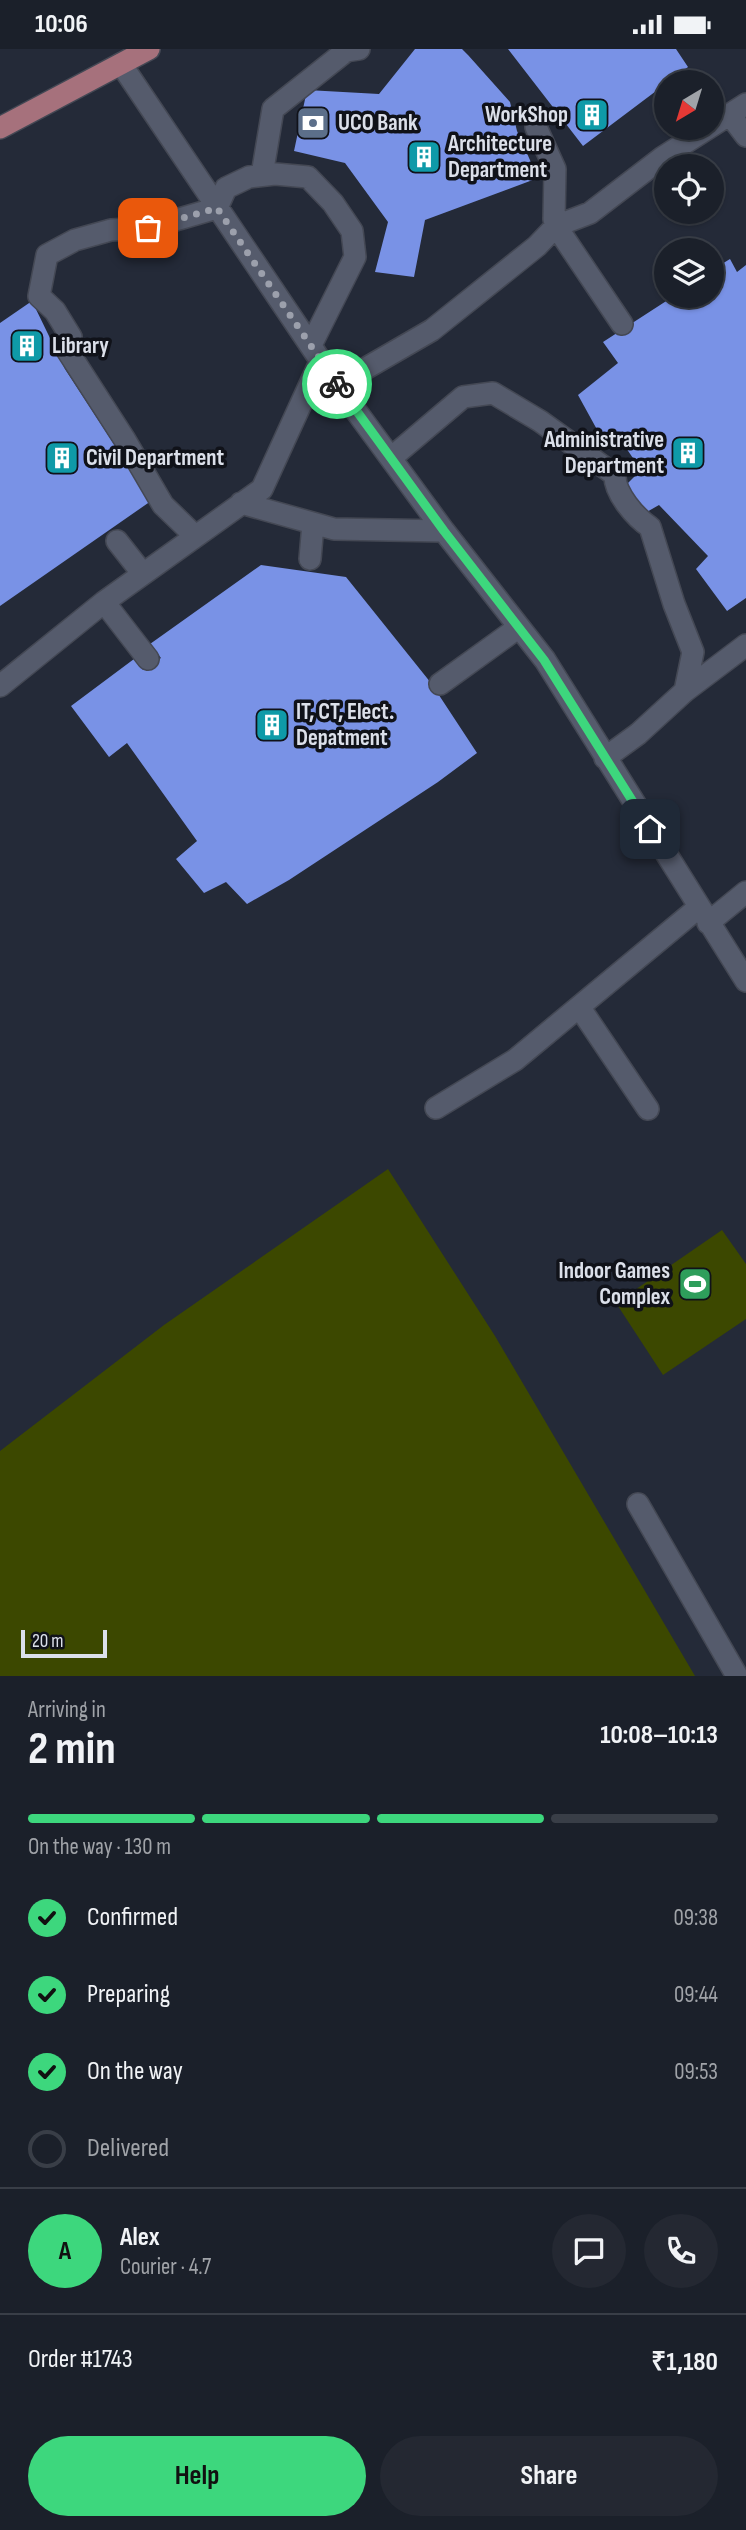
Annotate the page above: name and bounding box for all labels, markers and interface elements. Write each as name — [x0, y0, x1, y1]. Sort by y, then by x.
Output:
text: 10:06 — [35, 9, 88, 40]
north arrow — [654, 70, 724, 140]
map controls — [654, 70, 724, 308]
building icon: WorkShop — [573, 96, 611, 134]
place label: WorkShop — [485, 101, 568, 129]
bank icon: UCO Bank — [294, 104, 332, 142]
place label: UCO Bank — [338, 109, 418, 137]
place label: Architecture Department — [447, 130, 552, 184]
building icon: Architecture Department — [405, 138, 443, 176]
button: locate — [654, 154, 724, 224]
pin — [118, 198, 178, 258]
icon: bag — [129, 209, 167, 247]
button: layers — [654, 238, 724, 308]
building icon: Library — [8, 327, 46, 365]
place label: Library — [52, 332, 109, 360]
courier — [302, 349, 372, 419]
icon: bike — [318, 365, 356, 403]
place label: Administrative Department — [543, 426, 664, 480]
building icon: Administrative Department — [669, 434, 707, 472]
building icon: Civil Department — [43, 439, 81, 477]
place label: Civil Department — [86, 444, 225, 472]
place label: IT, CT, Elect. Depatment — [296, 698, 394, 752]
building icon: IT, CT, Elect. Depatment — [253, 706, 291, 744]
pin — [620, 799, 680, 859]
icon: home — [631, 810, 669, 848]
place label: Indoor Games Complex — [559, 1257, 670, 1311]
sports icon: Indoor Games Complex — [676, 1265, 714, 1303]
scale bar — [21, 1627, 107, 1659]
text: 20 m — [32, 1630, 64, 1653]
text: Arriving in — [28, 1696, 106, 1724]
text: 10:08–10:13 — [600, 1720, 718, 1751]
text: 2 min — [28, 1722, 116, 1777]
text: On the way · 130 m — [28, 1833, 171, 1861]
icon: check — [28, 1899, 66, 1937]
text: Confirmed — [87, 1902, 178, 1933]
text: 09:38 — [673, 1904, 718, 1932]
icon: check — [28, 1976, 66, 2014]
text: Preparing — [87, 1979, 170, 2010]
text: 09:44 — [674, 1981, 718, 2009]
icon: check — [28, 2053, 66, 2091]
text: On the way — [87, 2056, 183, 2087]
text: 09:53 — [674, 2058, 718, 2086]
text: Delivered — [87, 2133, 169, 2164]
button: chat — [552, 2214, 626, 2288]
button: phone — [644, 2214, 718, 2288]
text: Alex — [120, 2222, 160, 2253]
text: A — [59, 2236, 71, 2267]
text: Courier · 4.7 — [120, 2253, 211, 2281]
text: Order #1743 — [28, 2344, 133, 2375]
text: ₹1,180 — [651, 2347, 718, 2378]
button: Help — [28, 2436, 366, 2516]
button: Share — [380, 2436, 718, 2516]

